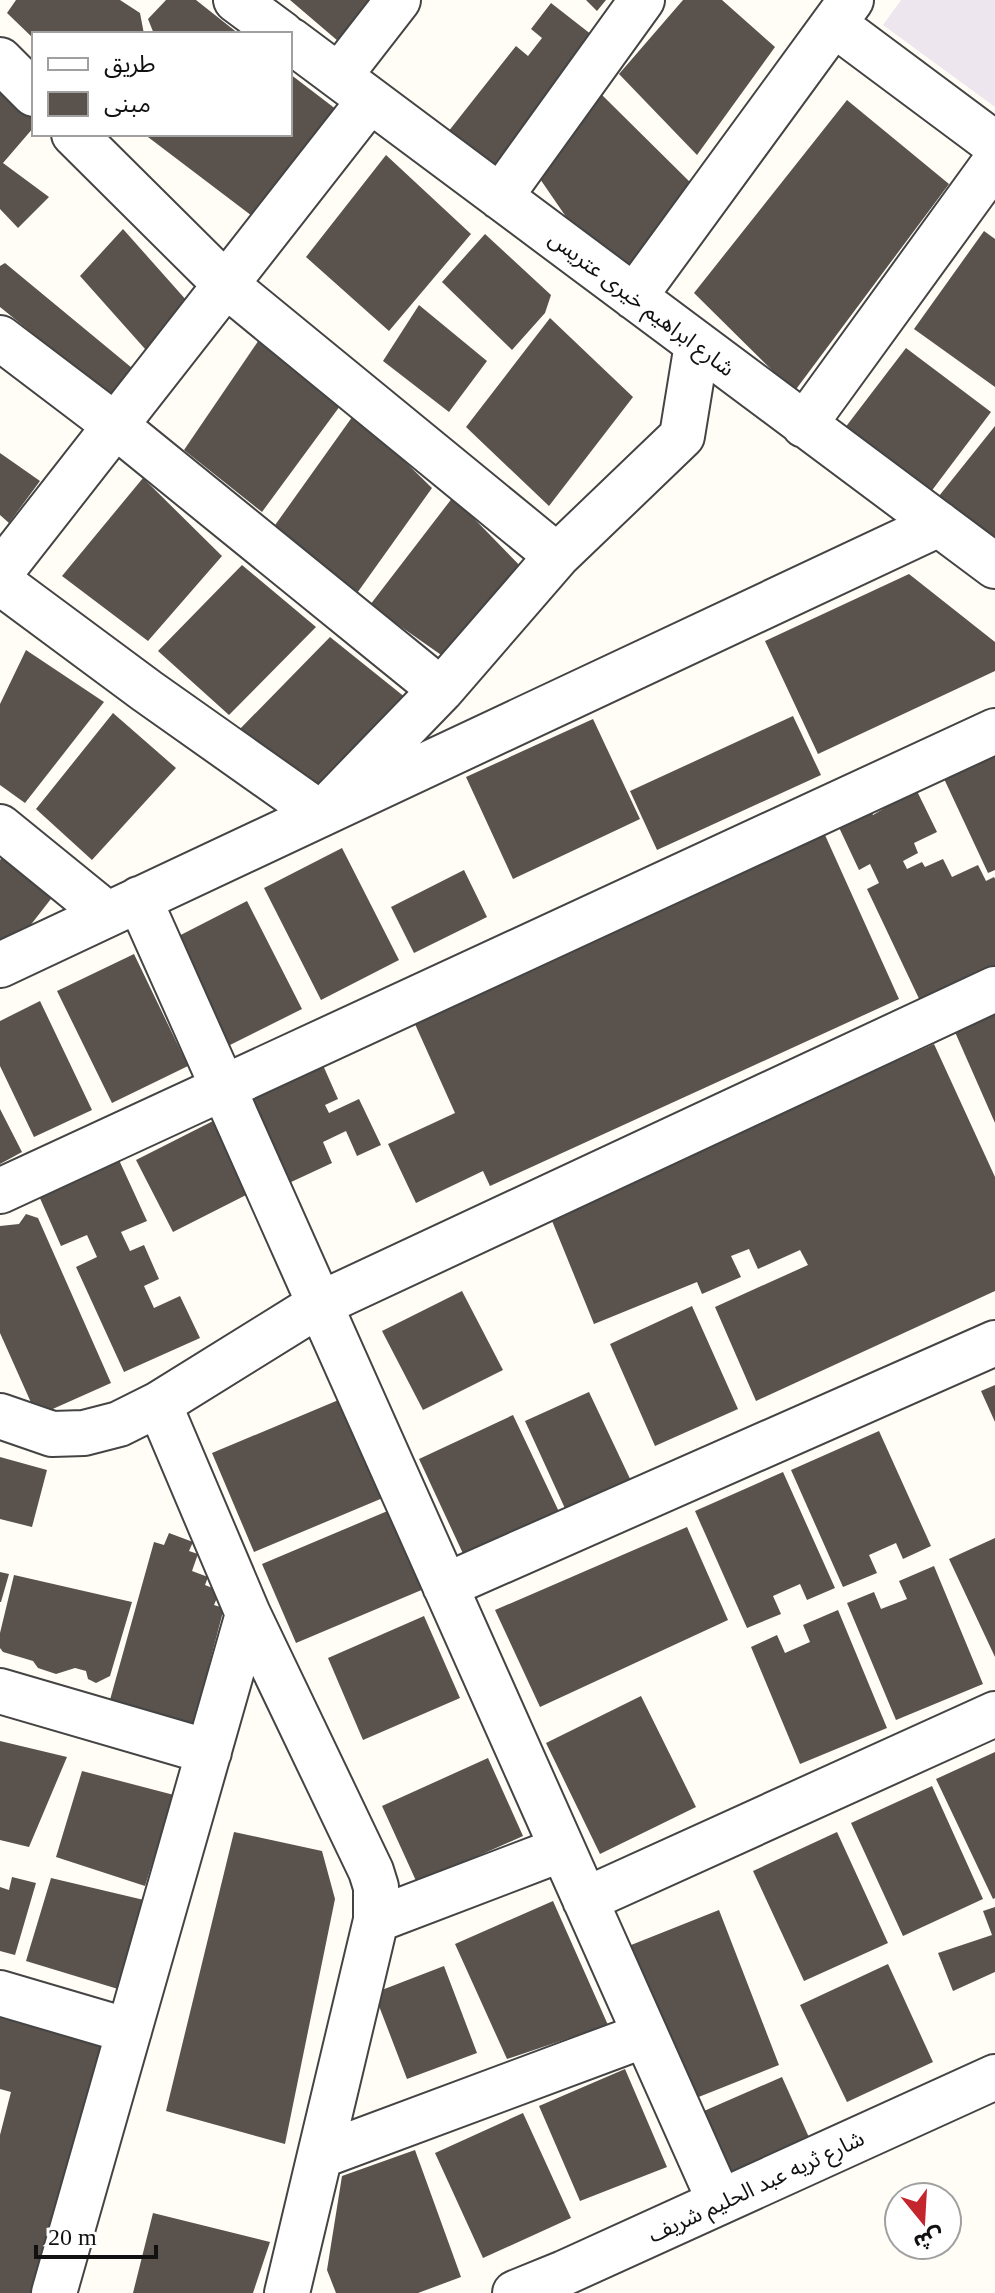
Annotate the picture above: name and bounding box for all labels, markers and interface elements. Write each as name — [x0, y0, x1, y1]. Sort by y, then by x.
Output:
legend — [32, 32, 292, 136]
text: طريق — [104, 51, 156, 79]
text: مبنى — [104, 91, 151, 117]
street label: شارع ابراهيم خيرى عتريس — [542, 226, 739, 384]
street label: شارع ثريه عبد الحليم شريف — [644, 2125, 870, 2251]
north arrow — [883, 2181, 963, 2261]
scale bar — [36, 2209, 156, 2259]
text: ش — [911, 2223, 947, 2256]
text: 20 m — [48, 2224, 97, 2250]

